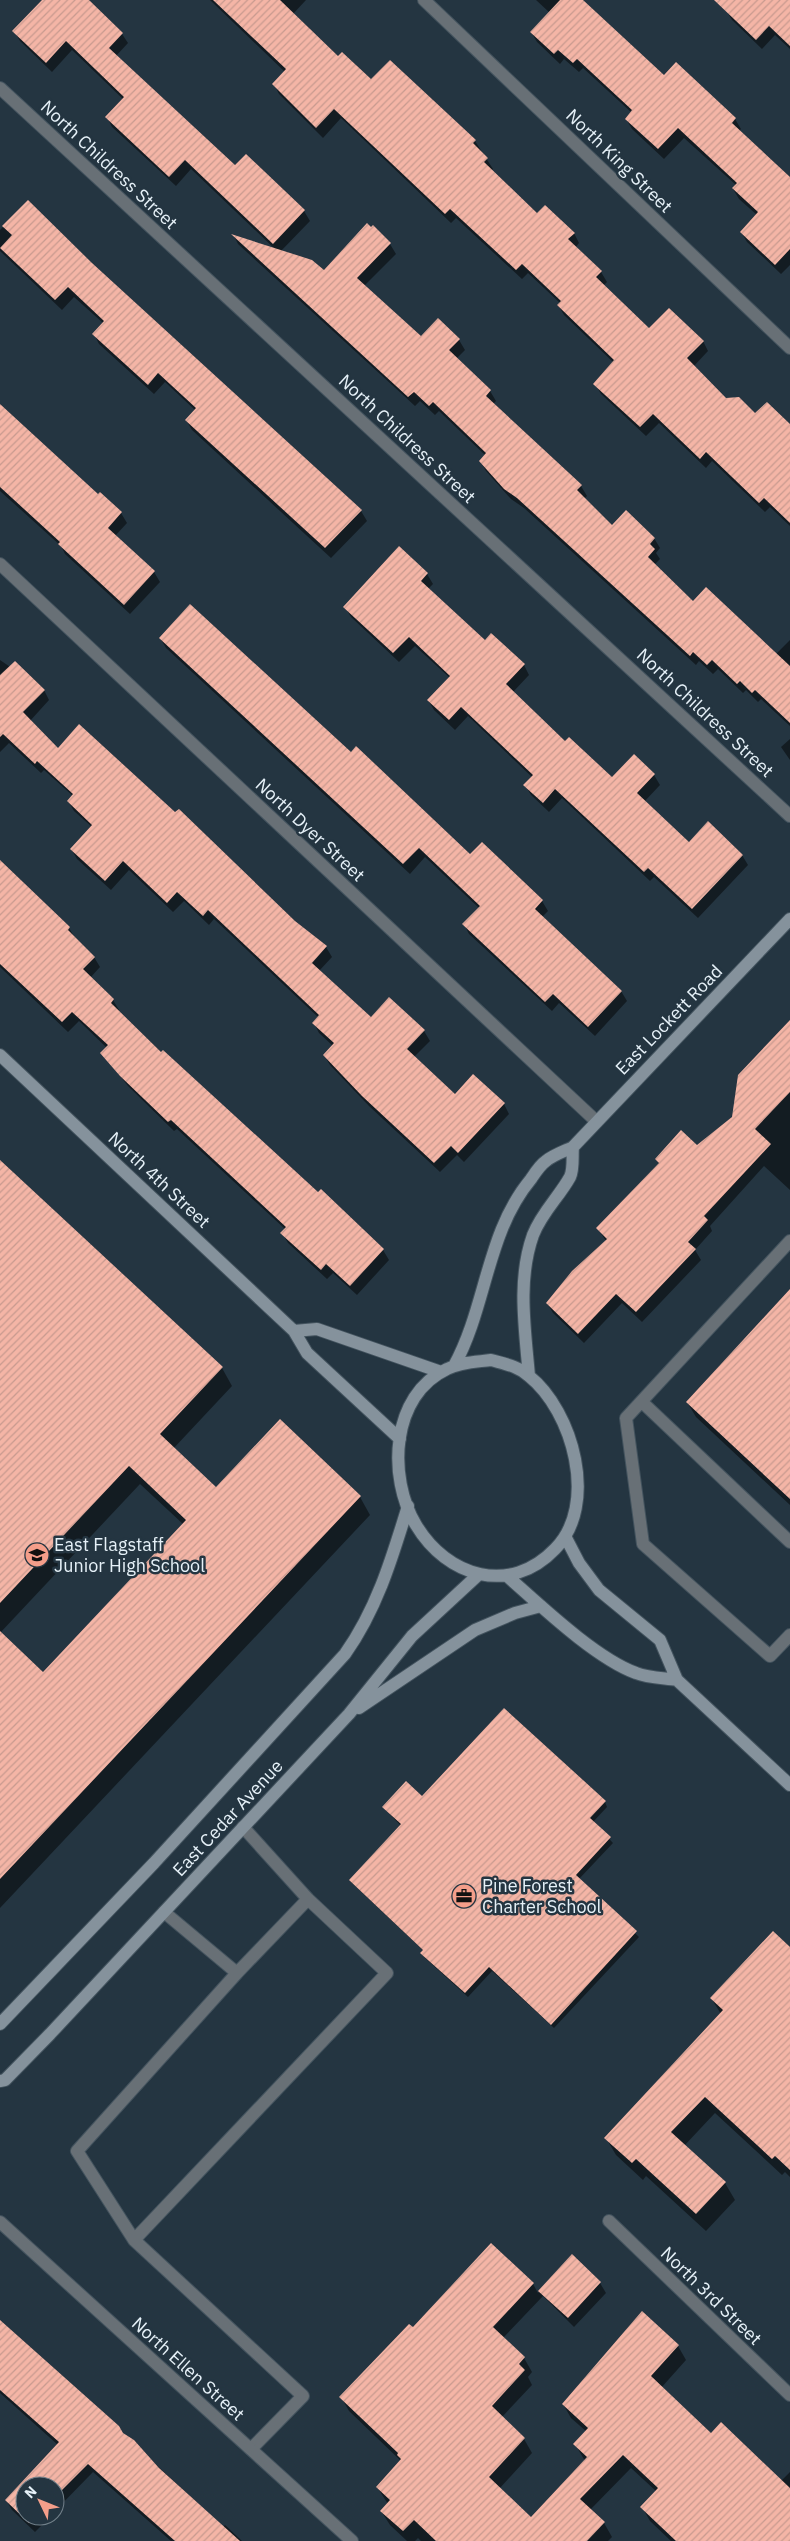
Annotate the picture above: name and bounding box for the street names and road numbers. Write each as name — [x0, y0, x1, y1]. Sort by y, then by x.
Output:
street label: North Childress Street — [36, 95, 183, 234]
street label: North King Street — [561, 104, 678, 217]
street label: North Childress Street — [334, 369, 481, 508]
street label: North Childress Street — [632, 643, 779, 782]
street label: North Dyer Street — [251, 773, 370, 886]
street label: East Lockett Road — [610, 960, 727, 1080]
street label: North 4th Street — [104, 1126, 215, 1233]
street label: East Cedar Avenue — [168, 1754, 288, 1881]
street label: North 3rd Street — [656, 2242, 767, 2350]
street label: North Ellen Street — [127, 2312, 250, 2425]

